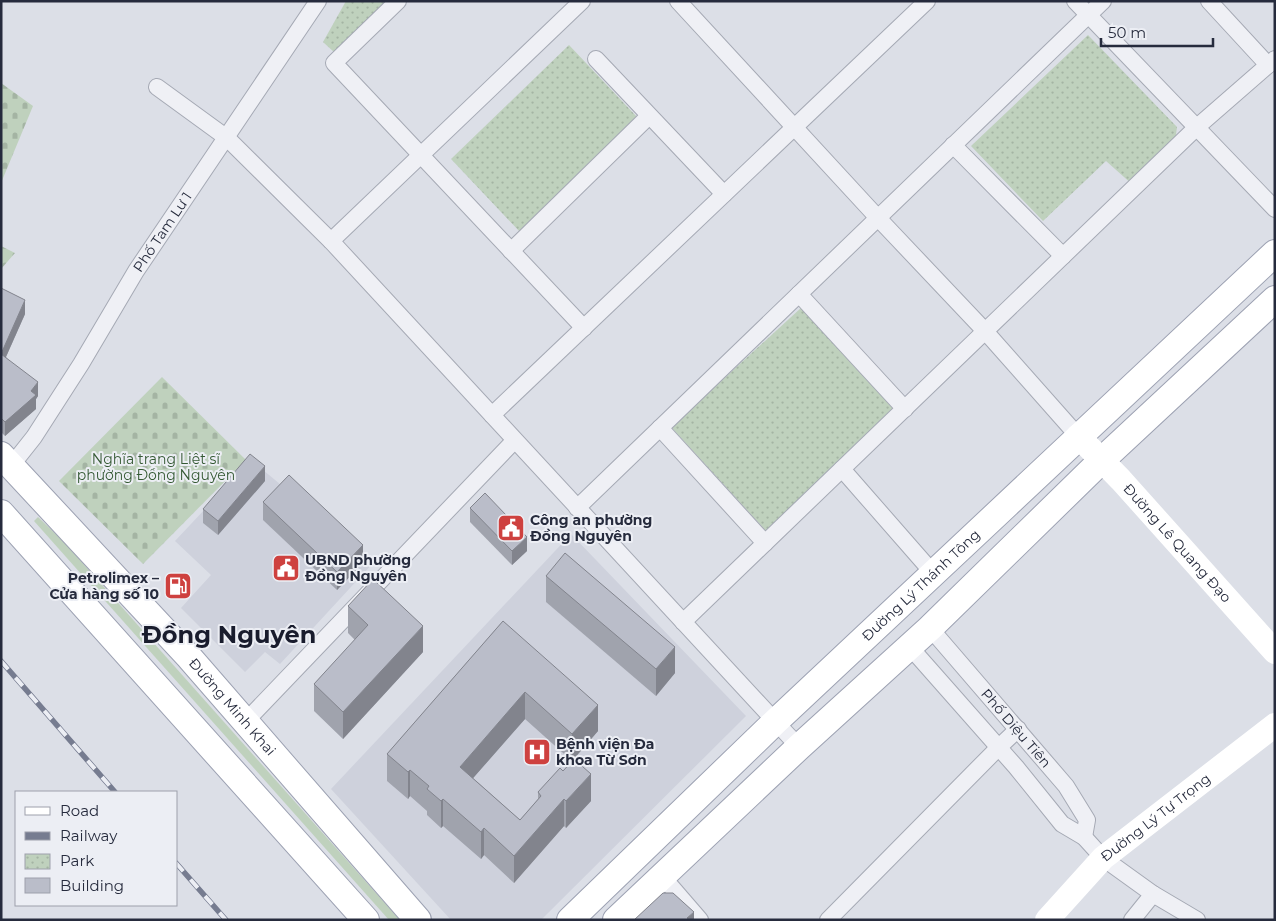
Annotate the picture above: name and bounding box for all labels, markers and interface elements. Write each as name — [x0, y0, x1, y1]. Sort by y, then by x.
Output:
scale bar — [1101, 15, 1214, 47]
text: 50 m — [1108, 23, 1146, 42]
street label: Phố Tam Lư 1 — [129, 188, 196, 275]
park label: Nghĩa trang Liệt sĩ phường Đồng Nguyên — [77, 450, 235, 484]
street label: Đường Lê Quang Đạo — [1119, 480, 1235, 606]
place label: Công an phường Đồng Nguyên — [530, 511, 652, 545]
public building icon: Công an phường Đồng Nguyên — [496, 513, 526, 543]
street label: Đường Lý Thánh Tông — [858, 525, 984, 645]
place label: UBND phường Đồng Nguyên — [305, 551, 411, 585]
public building icon: UBND phường Đồng Nguyên — [271, 553, 301, 583]
place label: Petrolimex – Cửa hàng số 10 — [49, 569, 159, 603]
fuel station icon: Petrolimex – Cửa hàng số 10 — [163, 571, 193, 601]
district label: Đồng Nguyên — [142, 620, 316, 649]
street label: Đường Minh Khai — [185, 654, 280, 759]
street label: Phố Diệu Tiên — [977, 685, 1055, 771]
place label: Bệnh viện Đa khoa Từ Sơn — [556, 735, 654, 769]
hospital icon: Bệnh viện Đa khoa Từ Sơn — [522, 737, 552, 767]
street label: Đường Lý Tự Trọng — [1097, 769, 1214, 865]
legend — [15, 791, 178, 906]
text: Road — [60, 801, 99, 820]
text: Railway — [60, 826, 118, 845]
text: Park — [60, 851, 94, 870]
text: Building — [60, 876, 124, 895]

